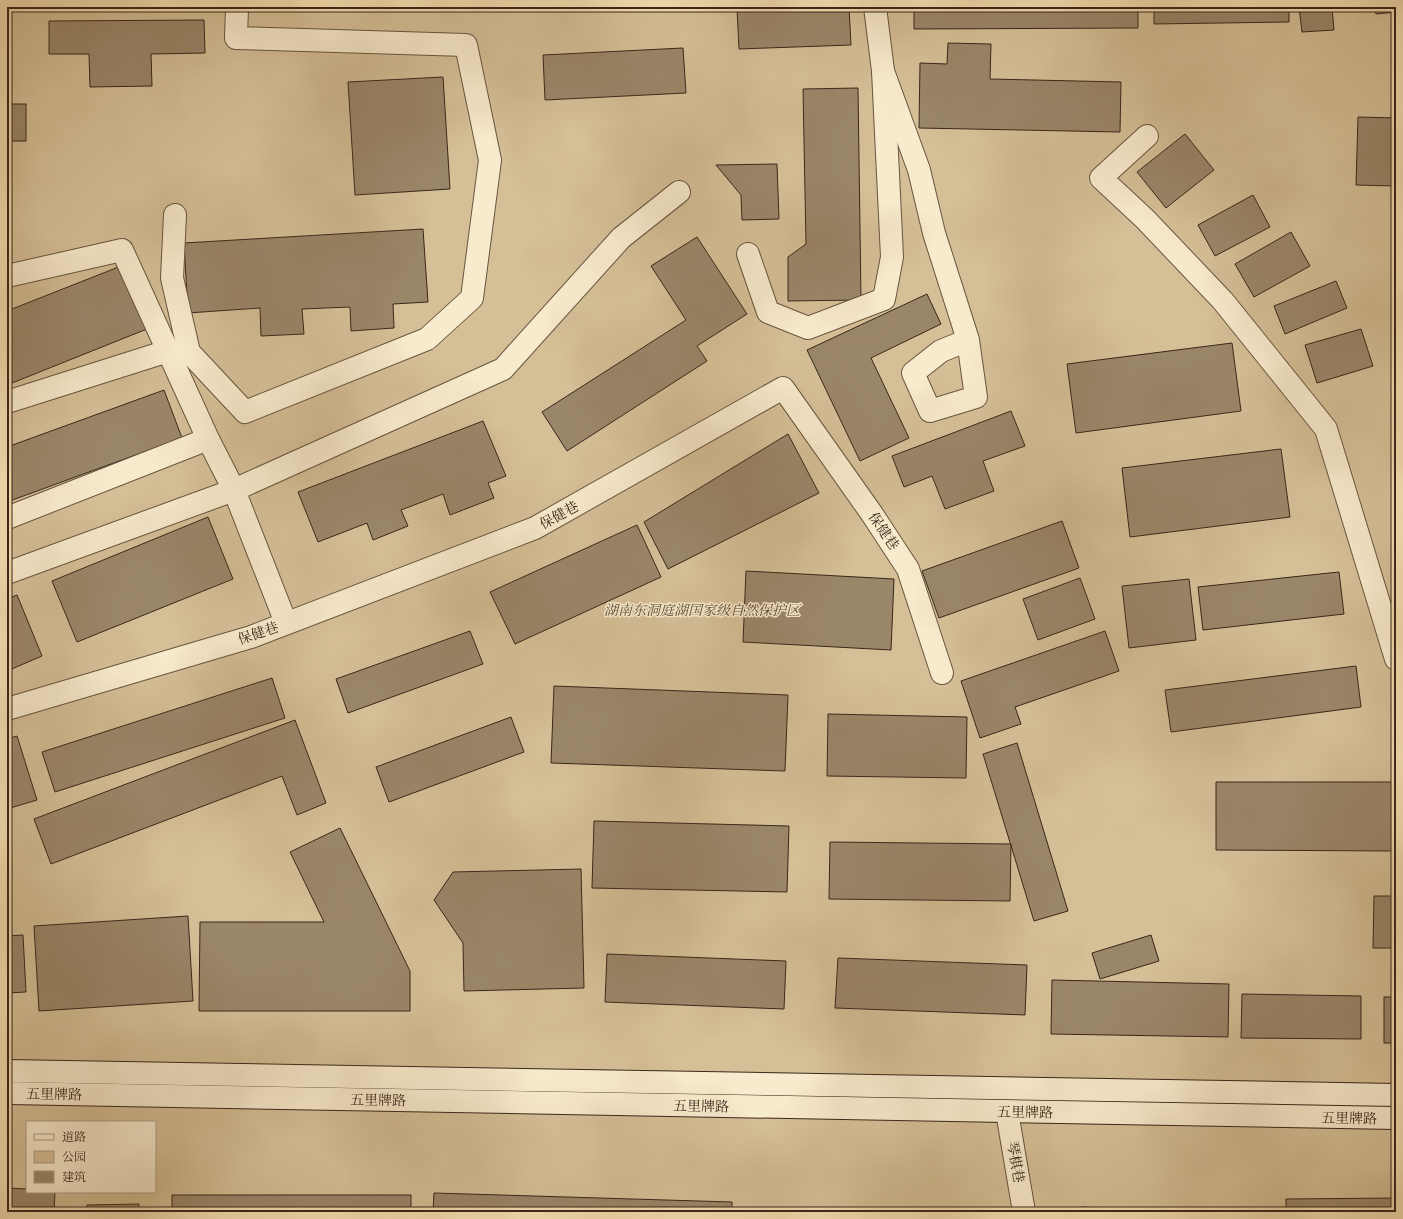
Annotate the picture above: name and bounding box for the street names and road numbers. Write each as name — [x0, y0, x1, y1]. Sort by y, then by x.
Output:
street label: 保健巷 — [536, 497, 582, 533]
street label: 保健巷 — [865, 509, 903, 553]
street label: 保健巷 — [235, 618, 281, 648]
street label: 五里牌路 — [26, 1085, 82, 1103]
street label: 五里牌路 — [350, 1091, 406, 1109]
street label: 五里牌路 — [673, 1097, 729, 1115]
street label: 五里牌路 — [997, 1103, 1053, 1121]
street label: 五里牌路 — [1321, 1109, 1377, 1127]
street label: 琴棋巷 — [1003, 1140, 1029, 1184]

